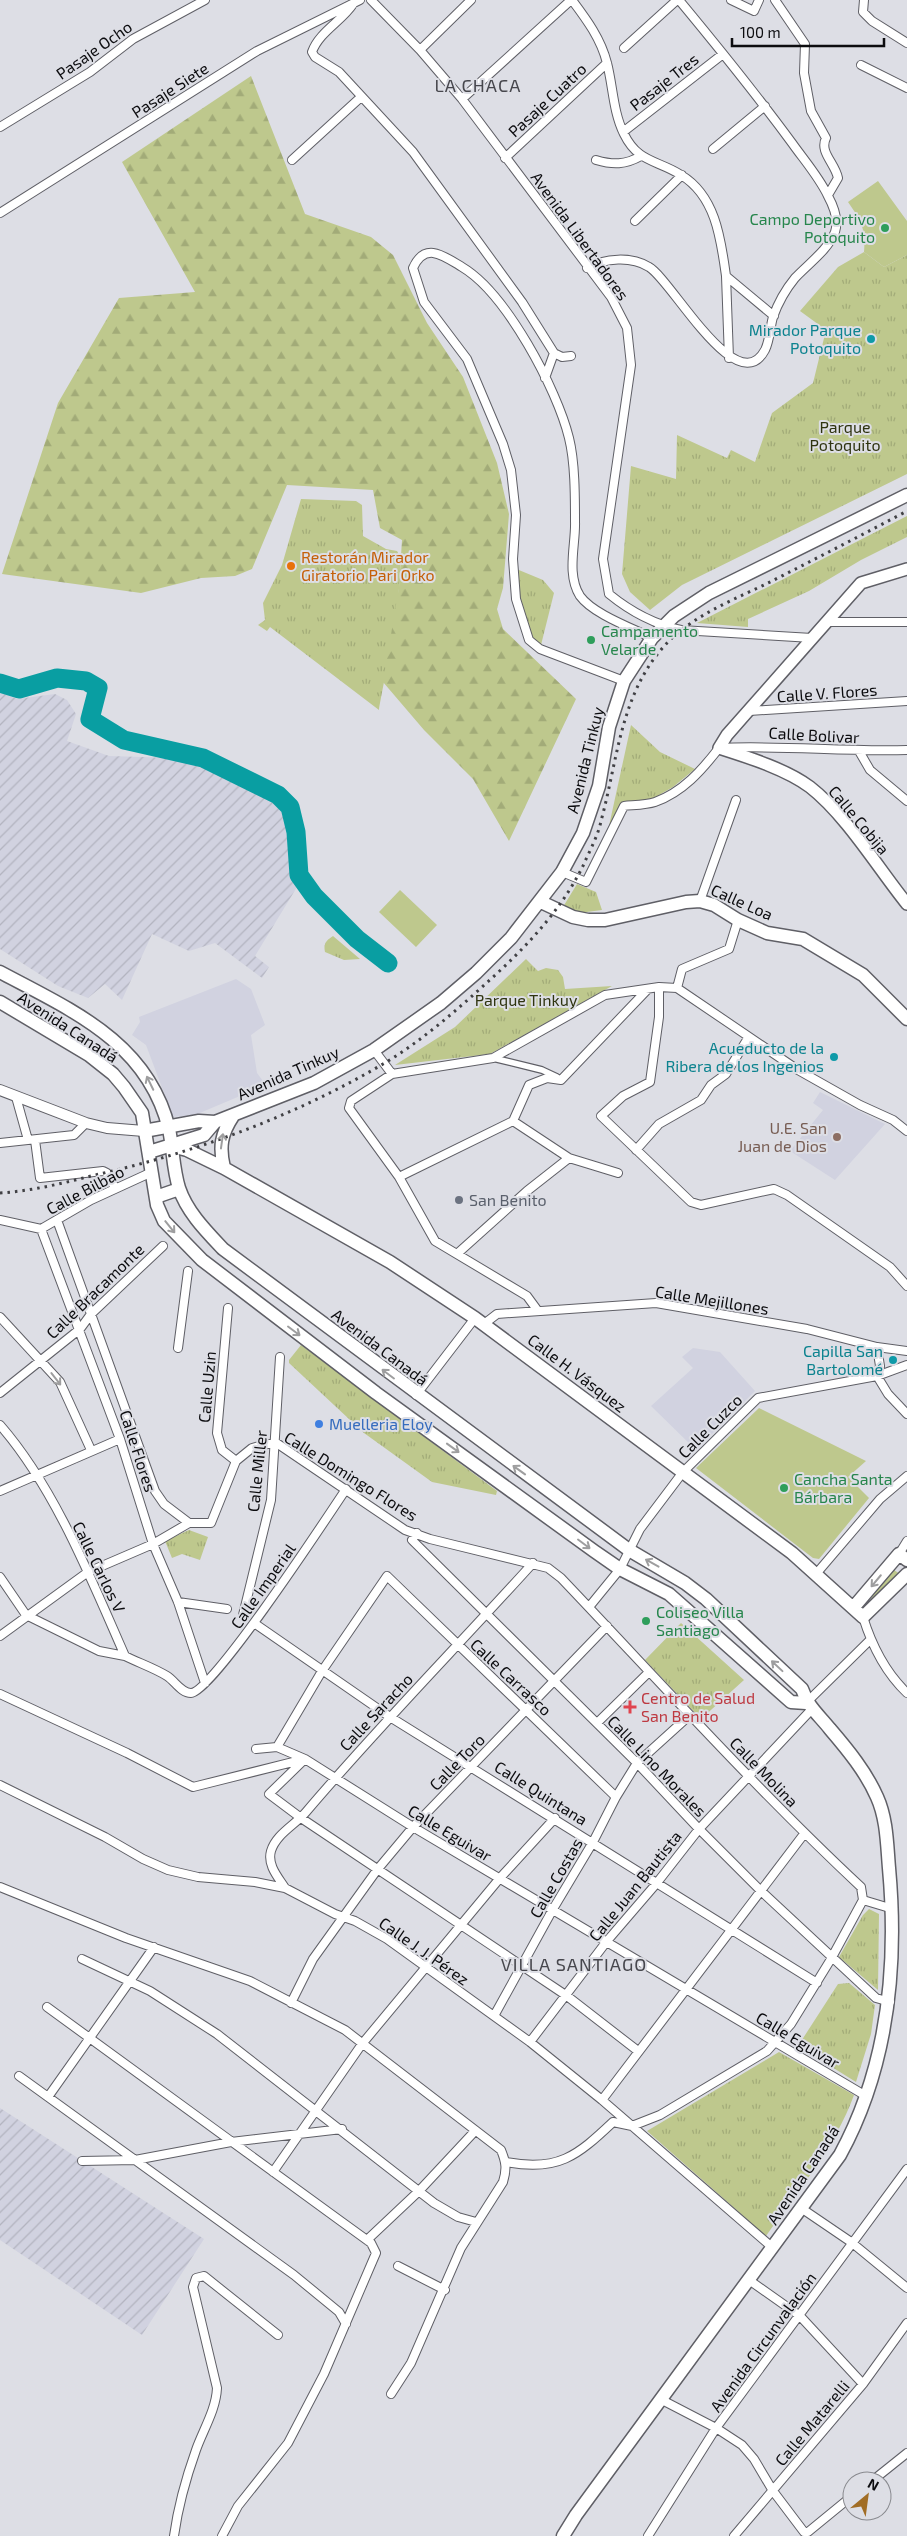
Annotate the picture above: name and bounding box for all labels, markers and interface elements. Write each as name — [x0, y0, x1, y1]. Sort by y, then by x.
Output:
scale bar — [732, 15, 884, 47]
street label: Pasaje Ocho — [52, 17, 136, 83]
text: 100 m — [740, 23, 781, 41]
street label: Pasaje Tres — [626, 49, 702, 115]
street label: Pasaje Siete — [128, 58, 212, 122]
street label: Pasaje Cuatro — [504, 59, 590, 141]
district label: LA CHACA — [435, 74, 521, 96]
street label: Avenida Libertadores — [528, 168, 633, 303]
place label: Campo Deportivo Potoquito — [750, 209, 875, 246]
marker: Campo Deportivo Potoquito — [879, 222, 891, 234]
place label: Mirador Parque Potoquito — [749, 320, 861, 357]
marker: Mirador Parque Potoquito — [865, 333, 877, 345]
park label: Parque Potoquito — [810, 417, 881, 454]
place label: Restorán Mirador Giratorio Pari Orko — [301, 547, 435, 584]
marker: Restorán Mirador Giratorio Pari Orko — [285, 560, 297, 572]
place label: Campamento Velarde — [601, 621, 698, 658]
marker: Campamento Velarde — [585, 634, 597, 646]
street label: Calle V. Flores — [776, 680, 878, 705]
street label: Avenida Tinkuy — [562, 704, 607, 815]
street label: Calle Bolivar — [768, 723, 860, 746]
street label: Calle Cobija — [824, 782, 894, 858]
street label: Calle Loa — [708, 880, 776, 924]
street label: Avenida Canadá — [15, 987, 122, 1066]
park label: Parque Tinkuy — [475, 990, 578, 1009]
place label: Acueducto de la Ribera de los Ingenios — [665, 1038, 824, 1075]
street label: Avenida Tinkuy — [234, 1041, 342, 1103]
marker: Acueducto de la Ribera de los Ingenios — [828, 1051, 840, 1063]
one-way arrow — [145, 1075, 155, 1090]
place label: U.E. San Juan de Dios — [738, 1118, 827, 1155]
marker: U.E. San Juan de Dios — [831, 1131, 843, 1143]
one-way arrow — [217, 1133, 227, 1149]
street label: Calle Bilbao — [43, 1161, 127, 1218]
place label: San Benito — [469, 1190, 547, 1209]
marker: San Benito — [453, 1194, 465, 1206]
one-way arrow — [164, 1220, 175, 1233]
street label: Calle Bracamonte — [42, 1239, 147, 1342]
street label: Calle Mejillones — [654, 1281, 770, 1319]
street label: Avenida Canadá — [329, 1304, 432, 1389]
one-way arrow — [287, 1325, 300, 1336]
street label: Calle H. Vásquez — [524, 1329, 630, 1416]
place label: Capilla San Bartolomé — [803, 1341, 883, 1378]
street label: Calle Uzin — [194, 1350, 219, 1423]
marker: Capilla San Bartolomé — [887, 1354, 899, 1366]
one-way arrow — [382, 1368, 395, 1379]
one-way arrow — [51, 1373, 62, 1386]
street label: Calle Cuzco — [674, 1390, 746, 1462]
street label: Calle Flores — [116, 1408, 161, 1494]
place label: Muelleria Eloy — [329, 1414, 433, 1433]
marker: Muelleria Eloy — [313, 1418, 325, 1430]
street label: Calle Domingo Flores — [281, 1427, 421, 1524]
street label: Calle Miller — [243, 1429, 270, 1513]
one-way arrow — [446, 1443, 459, 1454]
one-way arrow — [512, 1465, 526, 1475]
place label: Cancha Santa Bárbara — [794, 1469, 893, 1506]
marker: Cancha Santa Bárbara — [778, 1482, 790, 1494]
street label: Calle Carlos V — [69, 1518, 130, 1616]
street label: Calle Imperial — [226, 1539, 299, 1632]
one-way arrow — [577, 1539, 591, 1549]
one-way arrow — [645, 1558, 660, 1567]
one-way arrow — [871, 1574, 882, 1587]
place label: Coliseo Villa Santiago — [656, 1602, 744, 1639]
marker: Coliseo Villa Santiago — [640, 1615, 652, 1627]
street label: Calle Carrasco — [467, 1634, 556, 1719]
one-way arrow — [771, 1660, 784, 1672]
street label: Calle Saracho — [335, 1669, 416, 1754]
place label: Centro de Salud San Benito — [641, 1688, 755, 1725]
marker: Centro de Salud San Benito — [623, 1700, 637, 1714]
street label: Calle Lino Morales — [604, 1711, 711, 1820]
street label: Calle Toro — [425, 1729, 488, 1794]
street label: Calle Molina — [726, 1733, 802, 1810]
street label: Calle Quintana — [491, 1757, 591, 1829]
street label: Calle Eguivar — [405, 1800, 496, 1865]
street label: Calle Juan Bautista — [584, 1827, 685, 1945]
street label: Calle Costas — [525, 1834, 586, 1921]
street label: Calle J. J. Pérez — [376, 1913, 473, 1989]
district label: VILLA SANTIAGO — [501, 1953, 647, 1975]
street label: Calle Eguivar — [753, 2007, 844, 2072]
street label: Avenida Canadá — [762, 2122, 843, 2228]
street label: Avenida Circunvalación — [706, 2268, 820, 2415]
street label: Calle Matarelli — [770, 2376, 853, 2469]
north arrow — [842, 2471, 892, 2521]
text: N — [865, 2474, 882, 2494]

